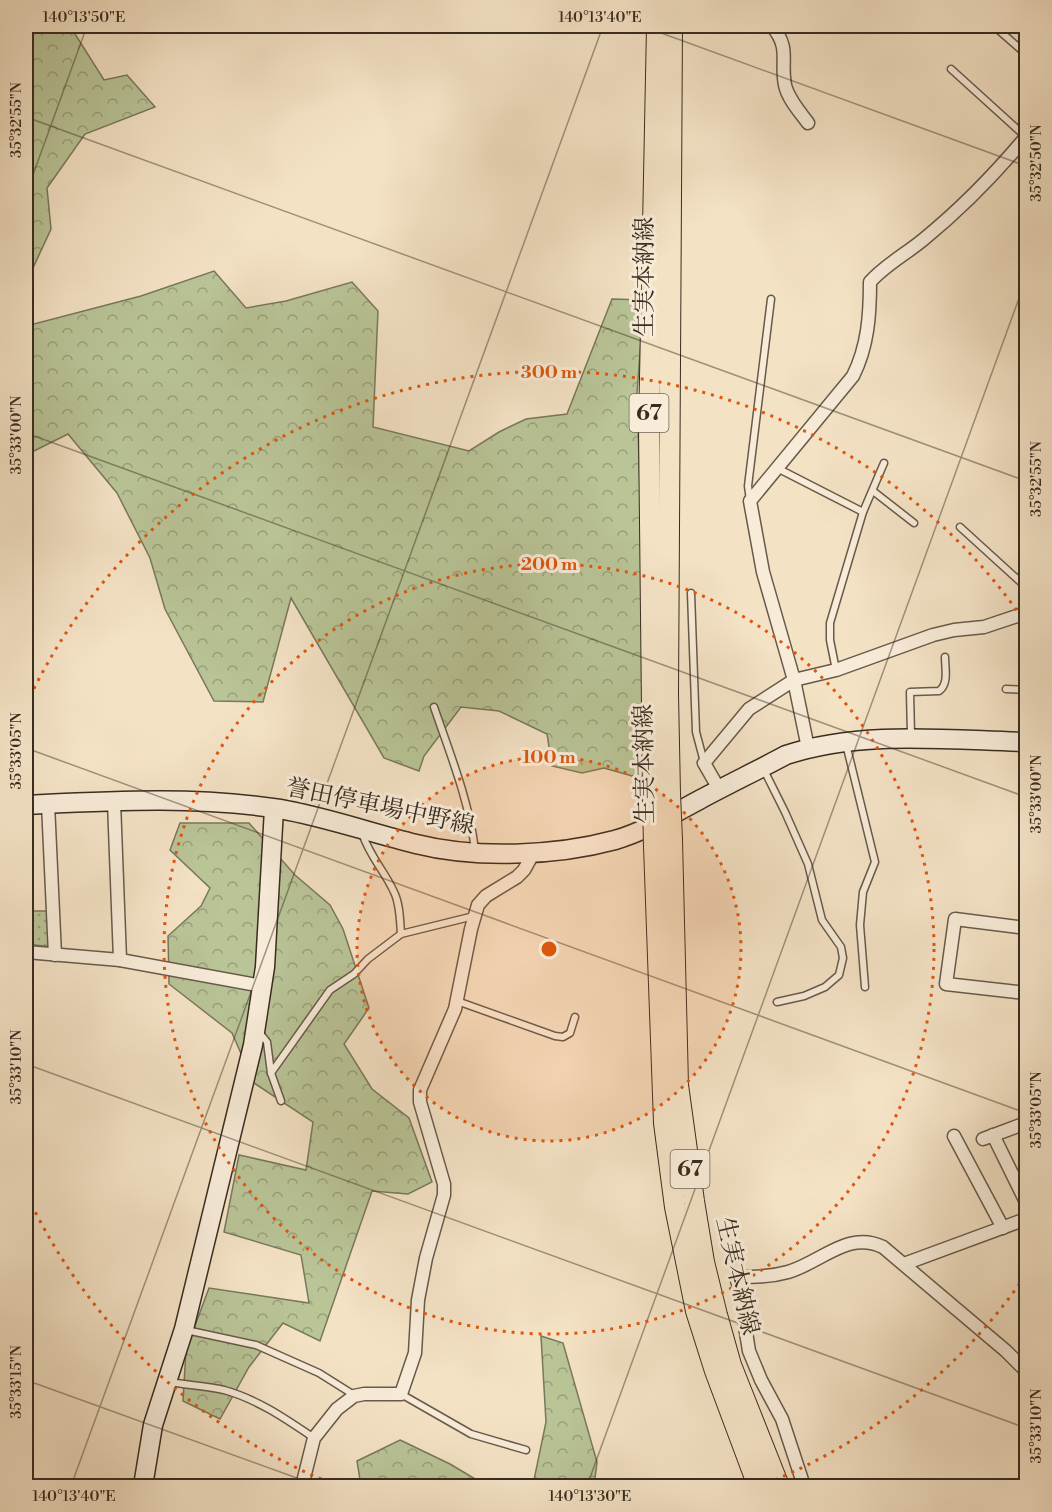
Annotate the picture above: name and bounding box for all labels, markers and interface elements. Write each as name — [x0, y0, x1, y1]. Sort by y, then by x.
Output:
text: 140°13'50"E — [43, 8, 125, 27]
text: 140°13'40"E — [558, 8, 642, 27]
text: 35°32'55"N — [7, 82, 26, 158]
text: 35°32'50"N — [1027, 124, 1046, 202]
street label: 生実本納線 — [630, 217, 660, 337]
text: 300 m — [521, 361, 578, 384]
road number: 67 — [630, 394, 668, 432]
text: 35°33'00"N — [7, 396, 26, 474]
text: 35°32'55"N — [1027, 441, 1046, 517]
text: 200 m — [521, 553, 578, 576]
street label: 生実本納線 — [629, 704, 661, 824]
text: 35°33'05"N — [7, 712, 26, 790]
text: 100 m — [522, 746, 576, 769]
text: 35°33'00"N — [1027, 755, 1046, 833]
street label: 誉田停車場中野線 — [283, 772, 477, 842]
centre of rings — [539, 939, 559, 959]
text: 35°33'10"N — [7, 1030, 26, 1104]
text: 35°33'05"N — [1027, 1071, 1046, 1149]
road number: 67 — [670, 1150, 710, 1188]
street label: 生実本納線 — [709, 1214, 765, 1338]
text: 35°33'15"N — [7, 1345, 26, 1419]
text: 35°33'10"N — [1027, 1389, 1046, 1463]
text: 140°13'40"E — [32, 1487, 116, 1506]
text: 140°13'30"E — [549, 1487, 631, 1506]

